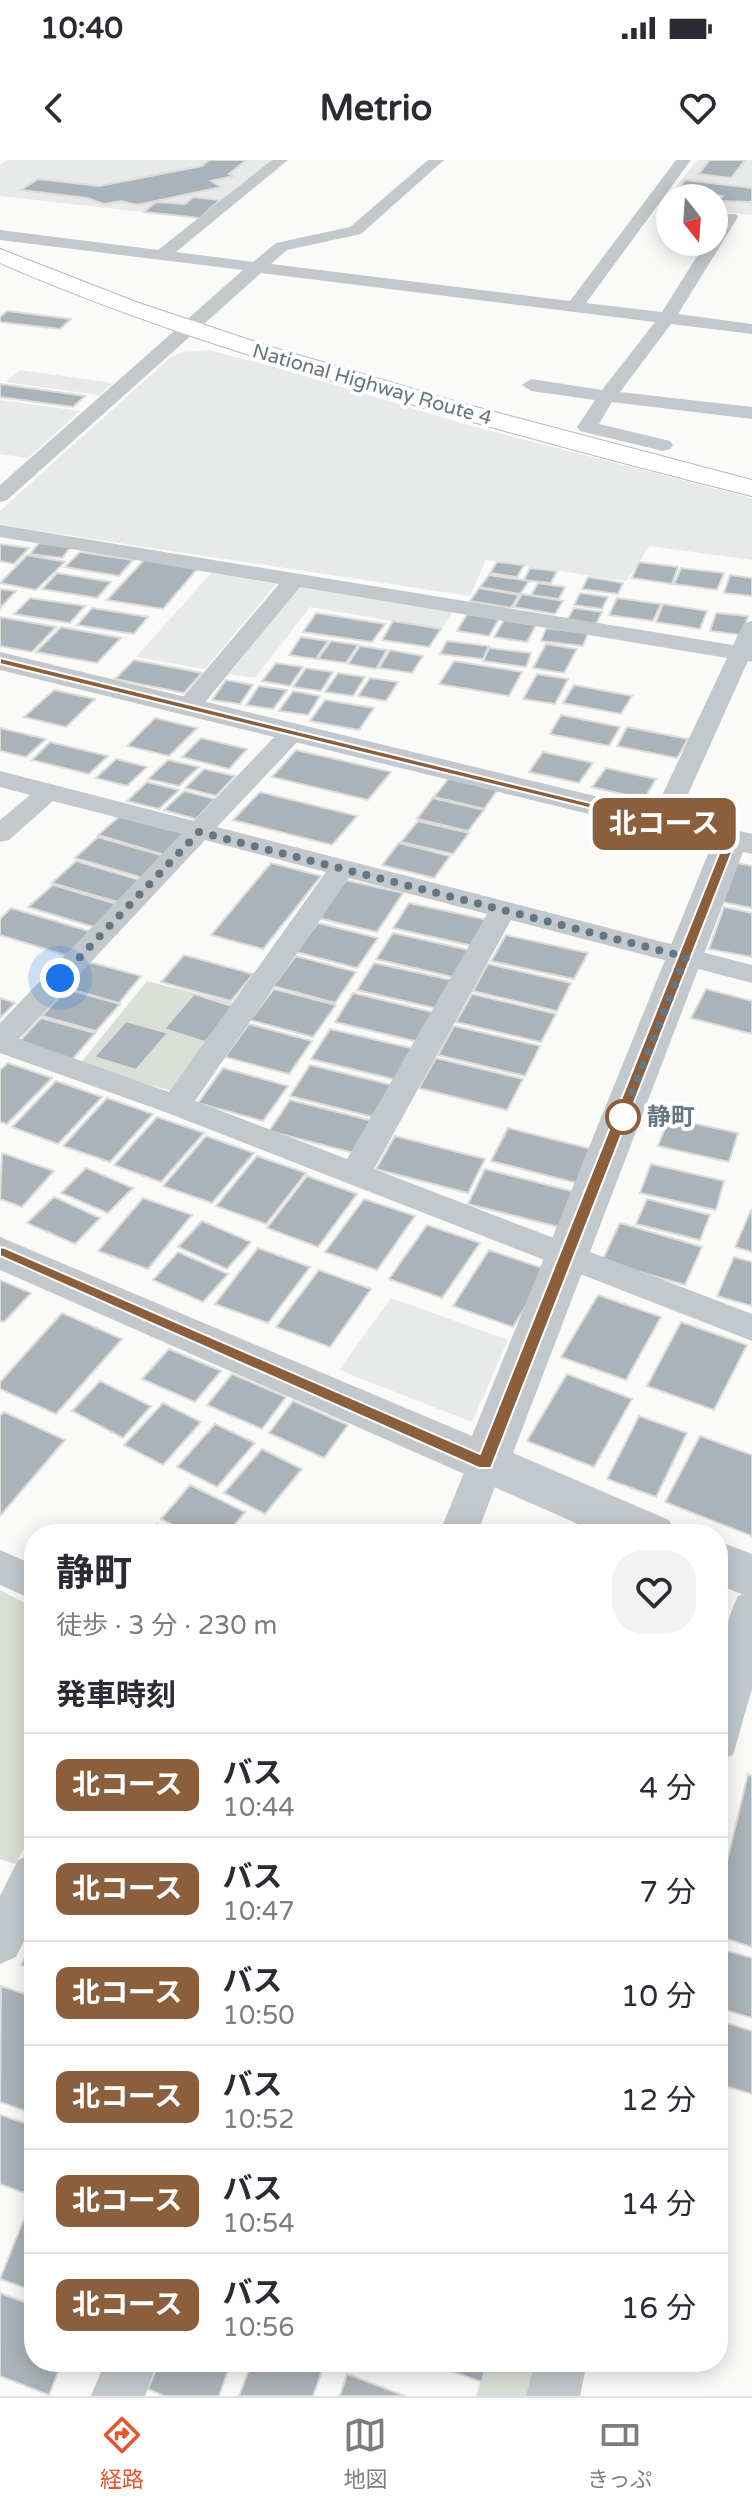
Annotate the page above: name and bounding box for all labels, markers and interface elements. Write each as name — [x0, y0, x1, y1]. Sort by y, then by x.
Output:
text: 10:40 — [40, 10, 123, 47]
icon: back — [32, 86, 76, 130]
icon: heart — [676, 86, 720, 130]
text: Metrio — [319, 87, 433, 130]
north arrow — [656, 184, 728, 256]
map controls — [656, 184, 728, 256]
street label: National Highway Route 4 — [250, 339, 494, 431]
line badge: 北コース — [608, 798, 720, 850]
text: 北コース — [609, 807, 719, 841]
your location — [40, 958, 80, 998]
marker: 静町 — [606, 1100, 640, 1134]
place label: 静町 — [647, 1103, 695, 1132]
button: heart — [612, 1550, 696, 1634]
text: 静町 — [56, 1551, 132, 1597]
text: 徒歩 · 3 分 · 230 m — [56, 1610, 277, 1641]
text: 発車時刻 — [56, 1677, 176, 1714]
text: バス — [223, 1755, 283, 1792]
text: 北コース — [72, 1768, 183, 1802]
text: 4 分 — [639, 1770, 696, 1807]
text: 10:44 — [223, 1792, 295, 1823]
text: バス — [223, 1859, 283, 1896]
text: 北コース — [72, 1872, 183, 1906]
text: 7 分 — [639, 1874, 696, 1911]
text: 10:47 — [223, 1896, 295, 1927]
text: バス — [223, 1963, 283, 2000]
text: 北コース — [72, 1976, 183, 2010]
text: 10 分 — [621, 1978, 696, 2015]
text: 10:50 — [223, 2000, 295, 2031]
text: バス — [223, 2067, 283, 2104]
text: 北コース — [72, 2080, 183, 2114]
text: 12 分 — [621, 2082, 696, 2119]
text: 10:52 — [223, 2104, 295, 2135]
text: バス — [223, 2171, 283, 2208]
text: 北コース — [72, 2184, 183, 2218]
text: 14 分 — [621, 2186, 696, 2223]
text: 10:54 — [223, 2208, 295, 2239]
text: バス — [223, 2275, 283, 2312]
text: 北コース — [72, 2288, 183, 2322]
text: 16 分 — [621, 2290, 696, 2327]
text: 10:56 — [223, 2312, 295, 2343]
tab: 経路 — [100, 2413, 144, 2493]
tab: 地図 — [343, 2413, 387, 2493]
tab: きっぷ — [587, 2413, 652, 2493]

